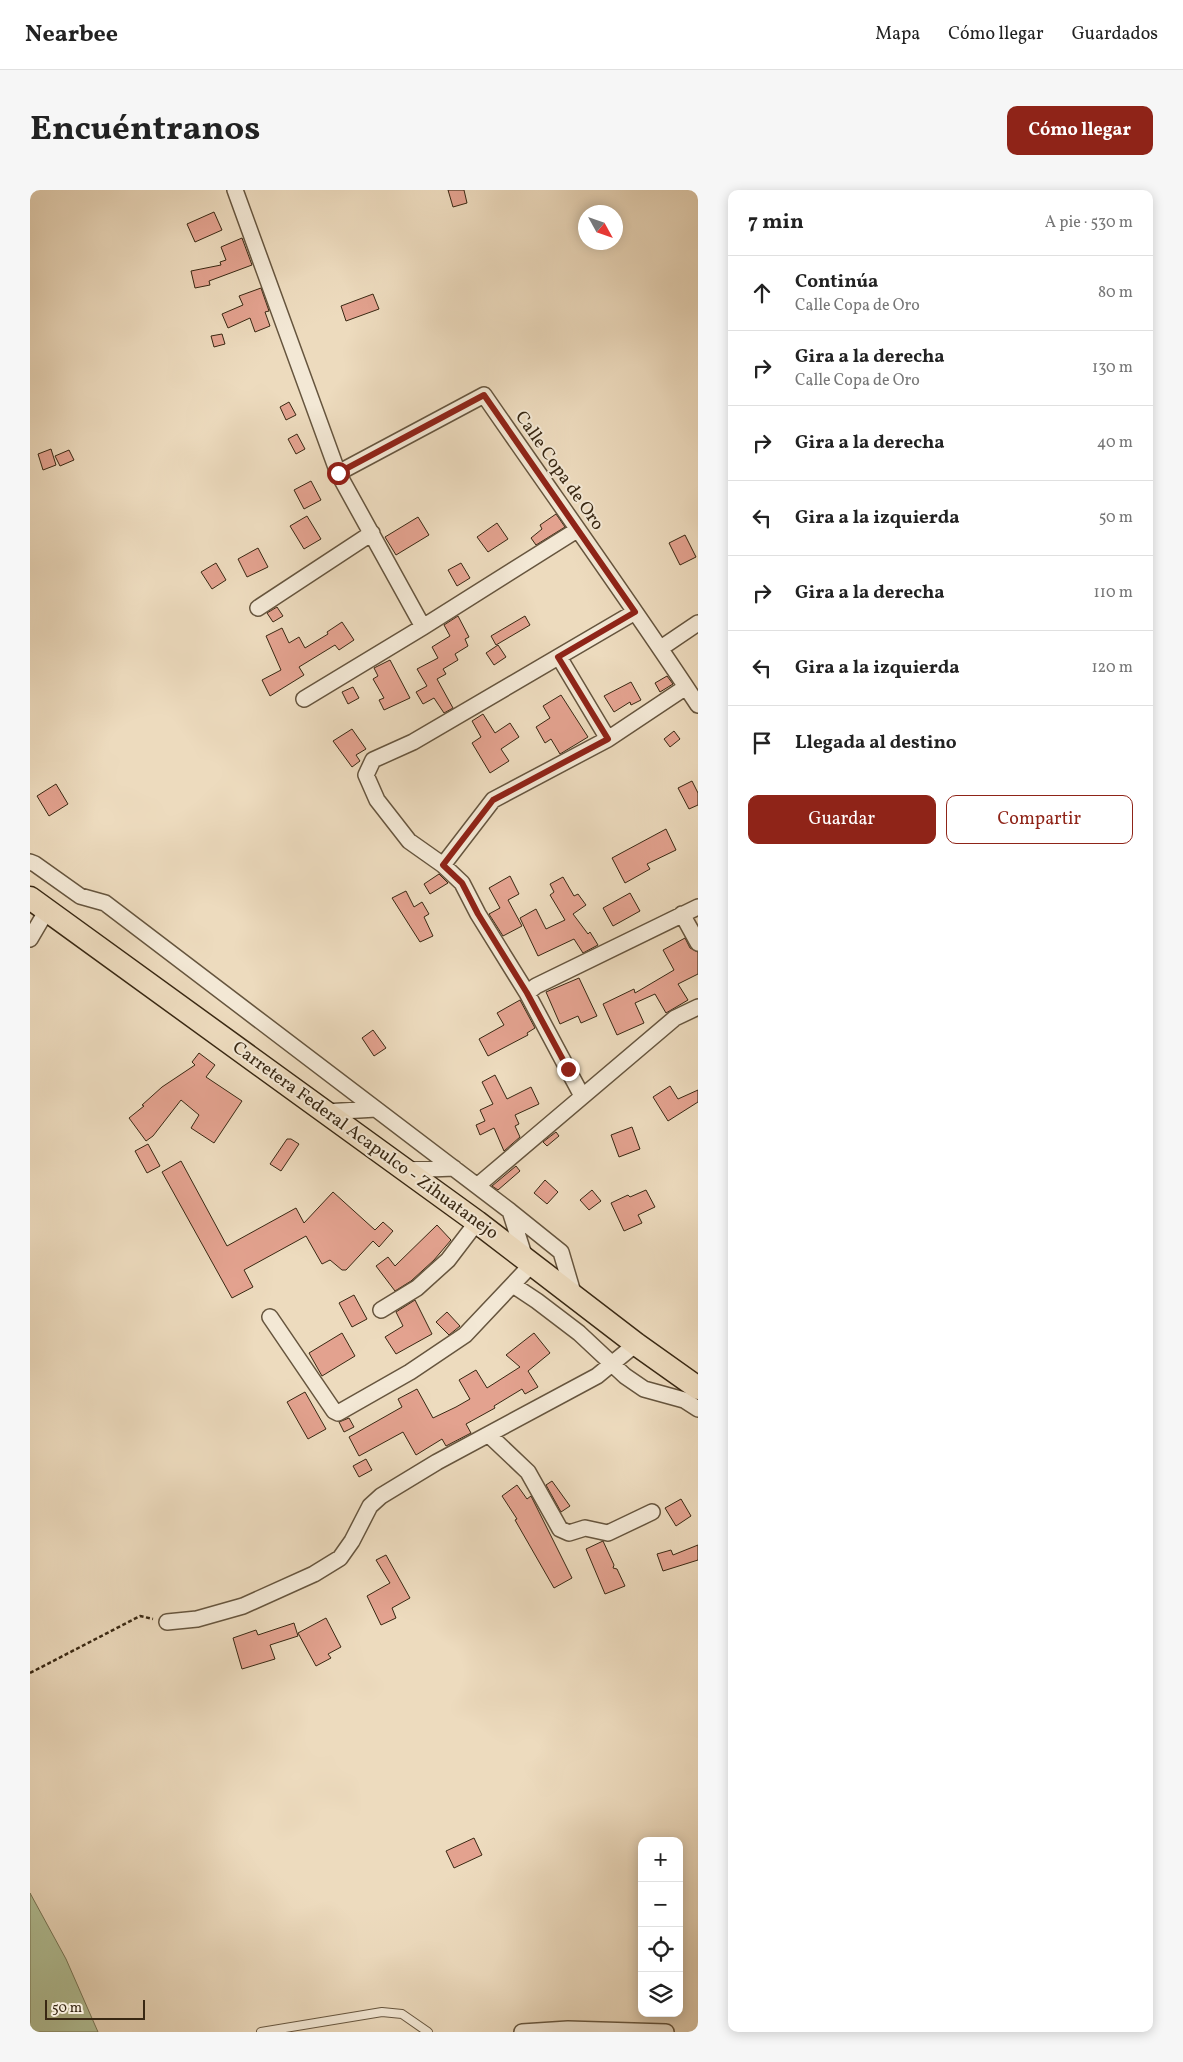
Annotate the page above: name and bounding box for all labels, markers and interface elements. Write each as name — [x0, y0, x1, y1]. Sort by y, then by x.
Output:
text: Nearbee — [25, 18, 118, 52]
text: Mapa — [875, 22, 920, 47]
text: Cómo llegar — [948, 22, 1044, 47]
text: Guardados — [1072, 22, 1158, 47]
text: Encuéntranos — [30, 106, 260, 154]
button: Cómo llegar — [1007, 106, 1153, 155]
north arrow — [578, 205, 623, 250]
text: 7 min — [748, 208, 804, 237]
text: A pie · 530 m — [1045, 212, 1133, 234]
text: Continúa — [795, 269, 878, 295]
icon: ahead — [748, 279, 776, 307]
text: 80 m — [1098, 282, 1133, 304]
text: Calle Copa de Oro — [795, 295, 920, 317]
text: Gira a la derecha — [795, 344, 945, 370]
icon: right — [748, 354, 776, 382]
text: 130 m — [1092, 357, 1133, 379]
text: Calle Copa de Oro — [795, 370, 920, 392]
street label: Calle Copa de Oro — [508, 406, 610, 536]
icon: right — [748, 429, 776, 457]
text: Gira a la derecha — [795, 430, 945, 456]
text: 40 m — [1097, 432, 1133, 454]
route start — [327, 462, 350, 485]
icon: left — [748, 504, 776, 532]
text: Gira a la izquierda — [795, 505, 960, 531]
text: 50 m — [1099, 507, 1133, 529]
icon: right — [748, 579, 776, 607]
text: Gira a la derecha — [795, 580, 945, 606]
text: 110 m — [1094, 582, 1133, 604]
icon: left — [748, 654, 776, 682]
text: Gira a la izquierda — [795, 655, 960, 681]
text: 120 m — [1091, 657, 1133, 679]
icon: arrive — [748, 729, 776, 757]
text: Llegada al destino — [795, 730, 957, 756]
button: Guardar — [748, 795, 936, 844]
button: Compartir — [946, 795, 1133, 844]
street label: Carretera Federal Acapulco - Zihuatanejo — [227, 1036, 503, 1246]
route end — [557, 1058, 580, 1081]
map controls — [638, 1837, 683, 2017]
button: + — [638, 1837, 683, 1882]
button: − — [638, 1882, 683, 1927]
button: locate — [638, 1927, 683, 1972]
button: layers — [638, 1972, 683, 2017]
scale bar — [45, 1997, 145, 2020]
text: 50 m — [52, 1999, 82, 2018]

